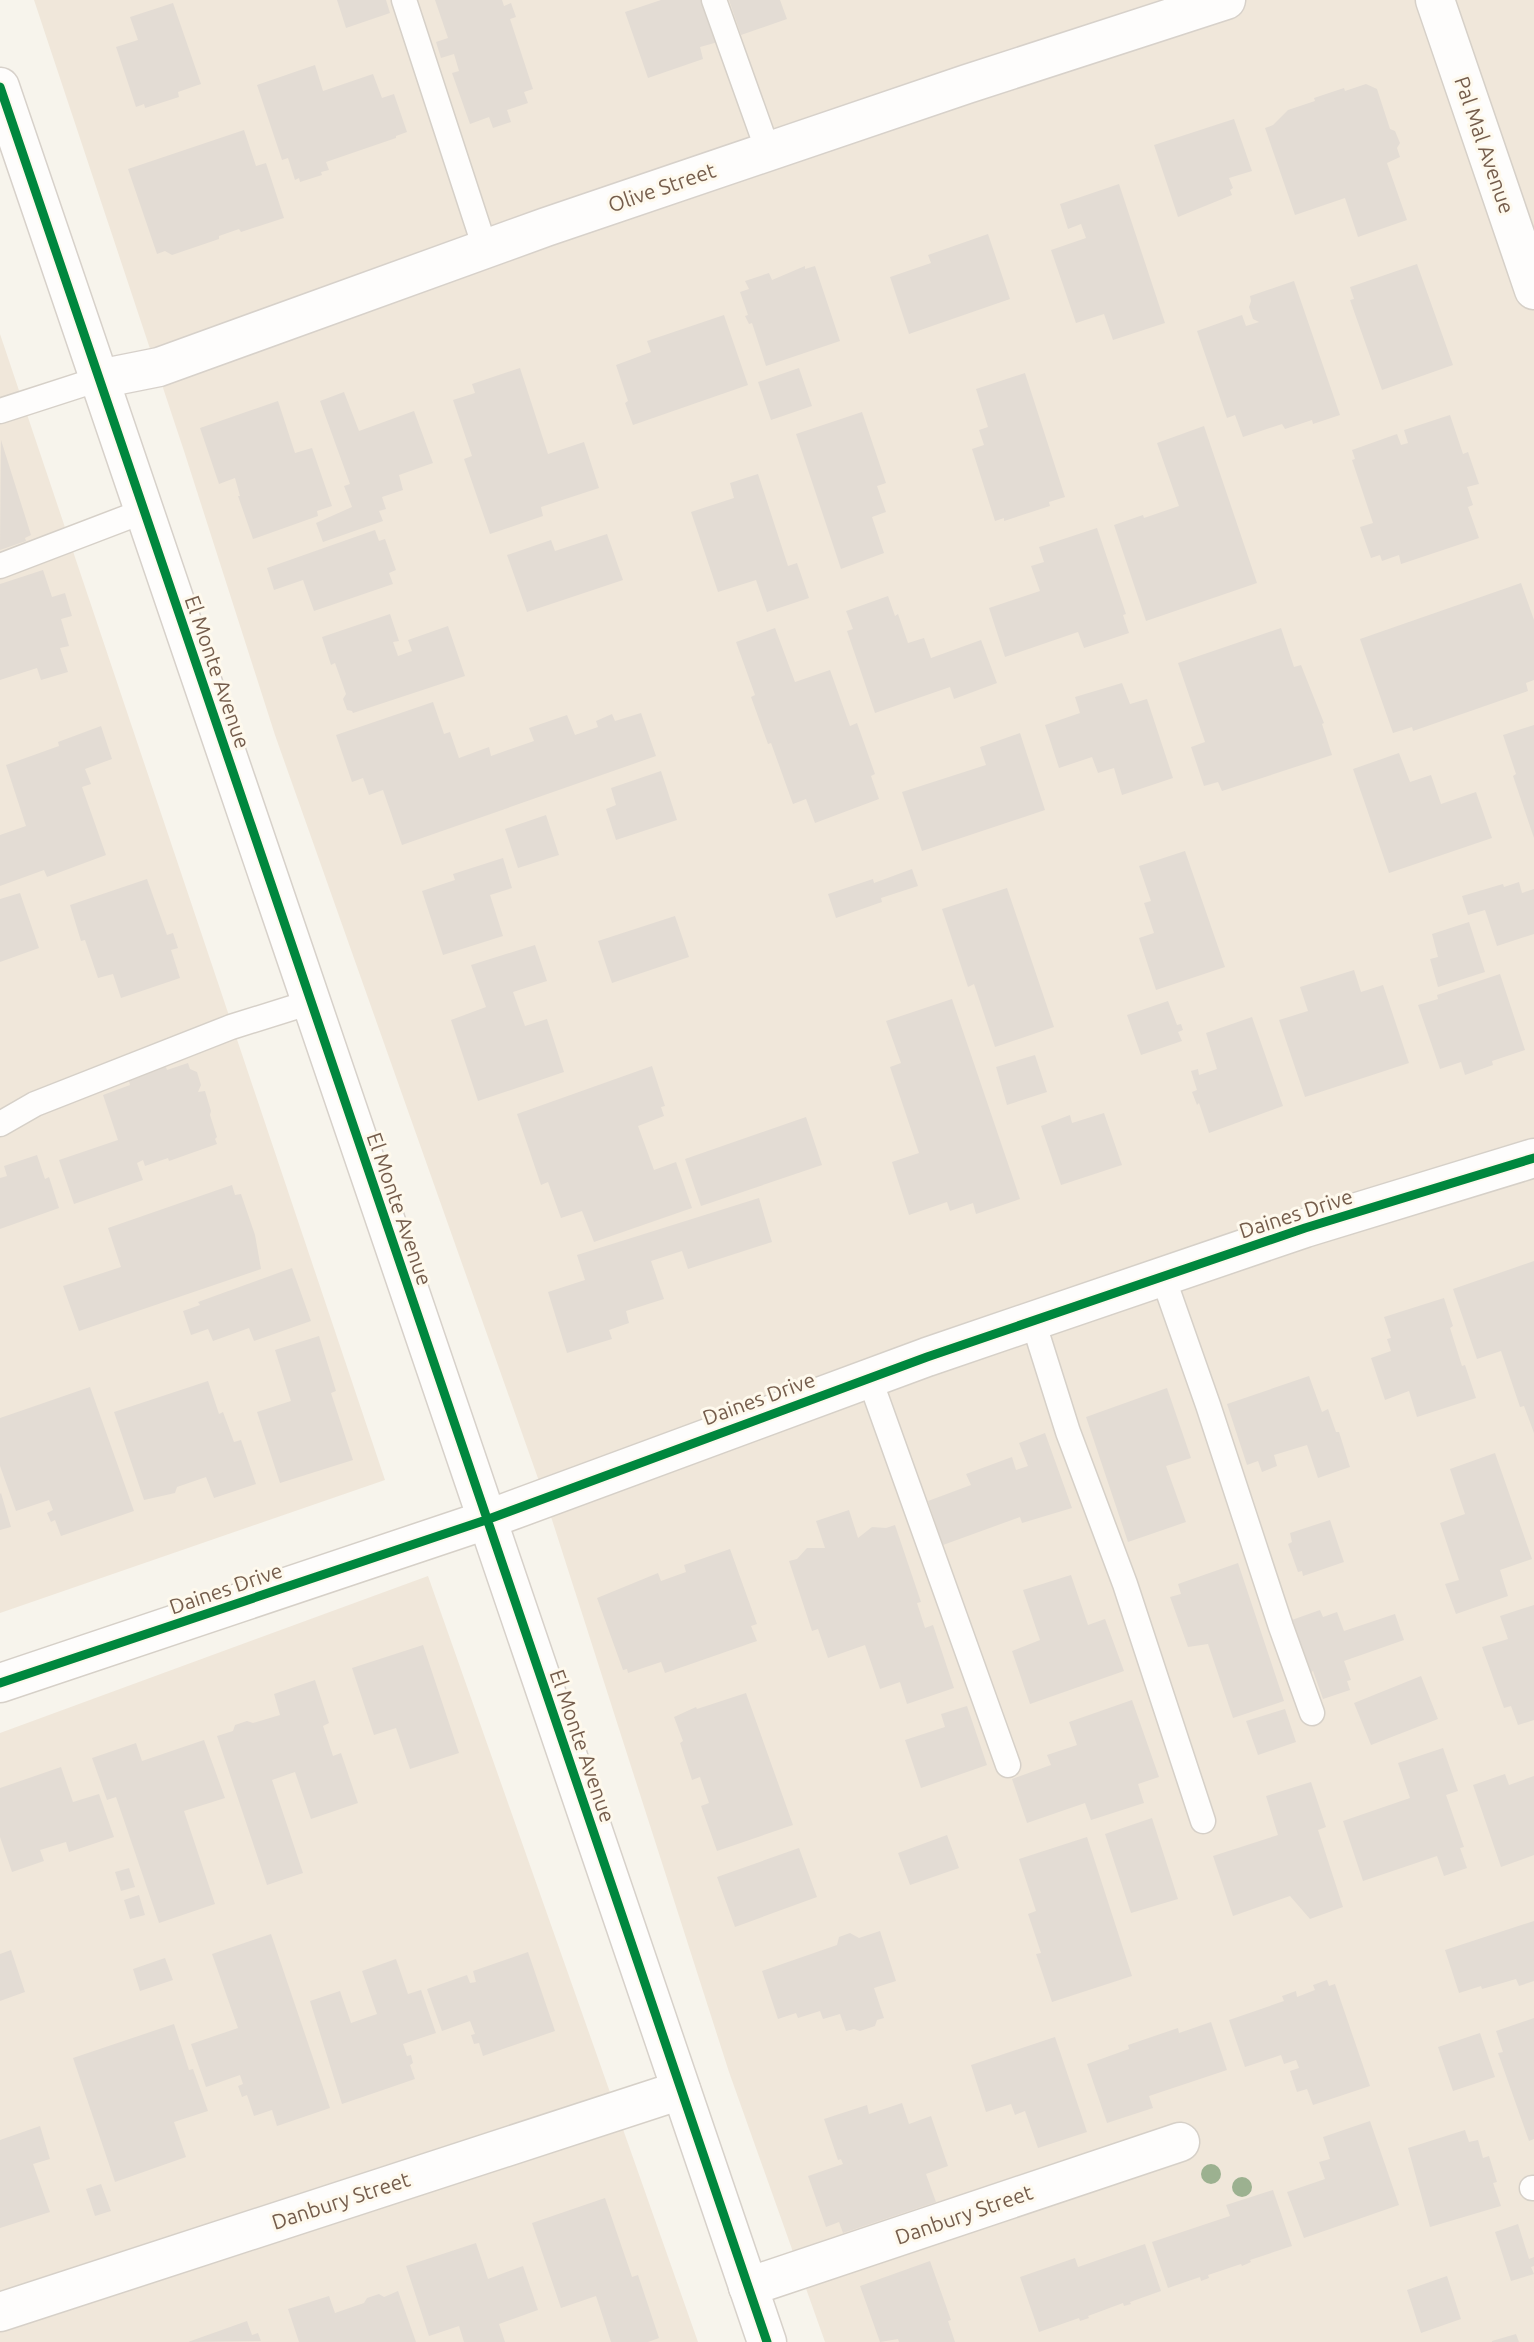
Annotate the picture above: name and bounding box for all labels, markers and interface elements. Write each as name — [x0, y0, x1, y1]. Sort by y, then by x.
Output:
street label: Pal Mal Avenue — [1450, 73, 1520, 216]
street label: Olive Street — [605, 157, 719, 217]
street label: El Monte Avenue — [181, 592, 255, 751]
street label: El Monte Avenue — [363, 1129, 437, 1288]
street label: Daines Drive — [1236, 1183, 1355, 1243]
street label: Daines Drive — [699, 1367, 818, 1429]
street label: Daines Drive — [166, 1558, 285, 1619]
street label: El Monte Avenue — [546, 1666, 620, 1825]
street label: Danbury Street — [269, 2166, 413, 2234]
street label: Danbury Street — [892, 2179, 1036, 2249]

